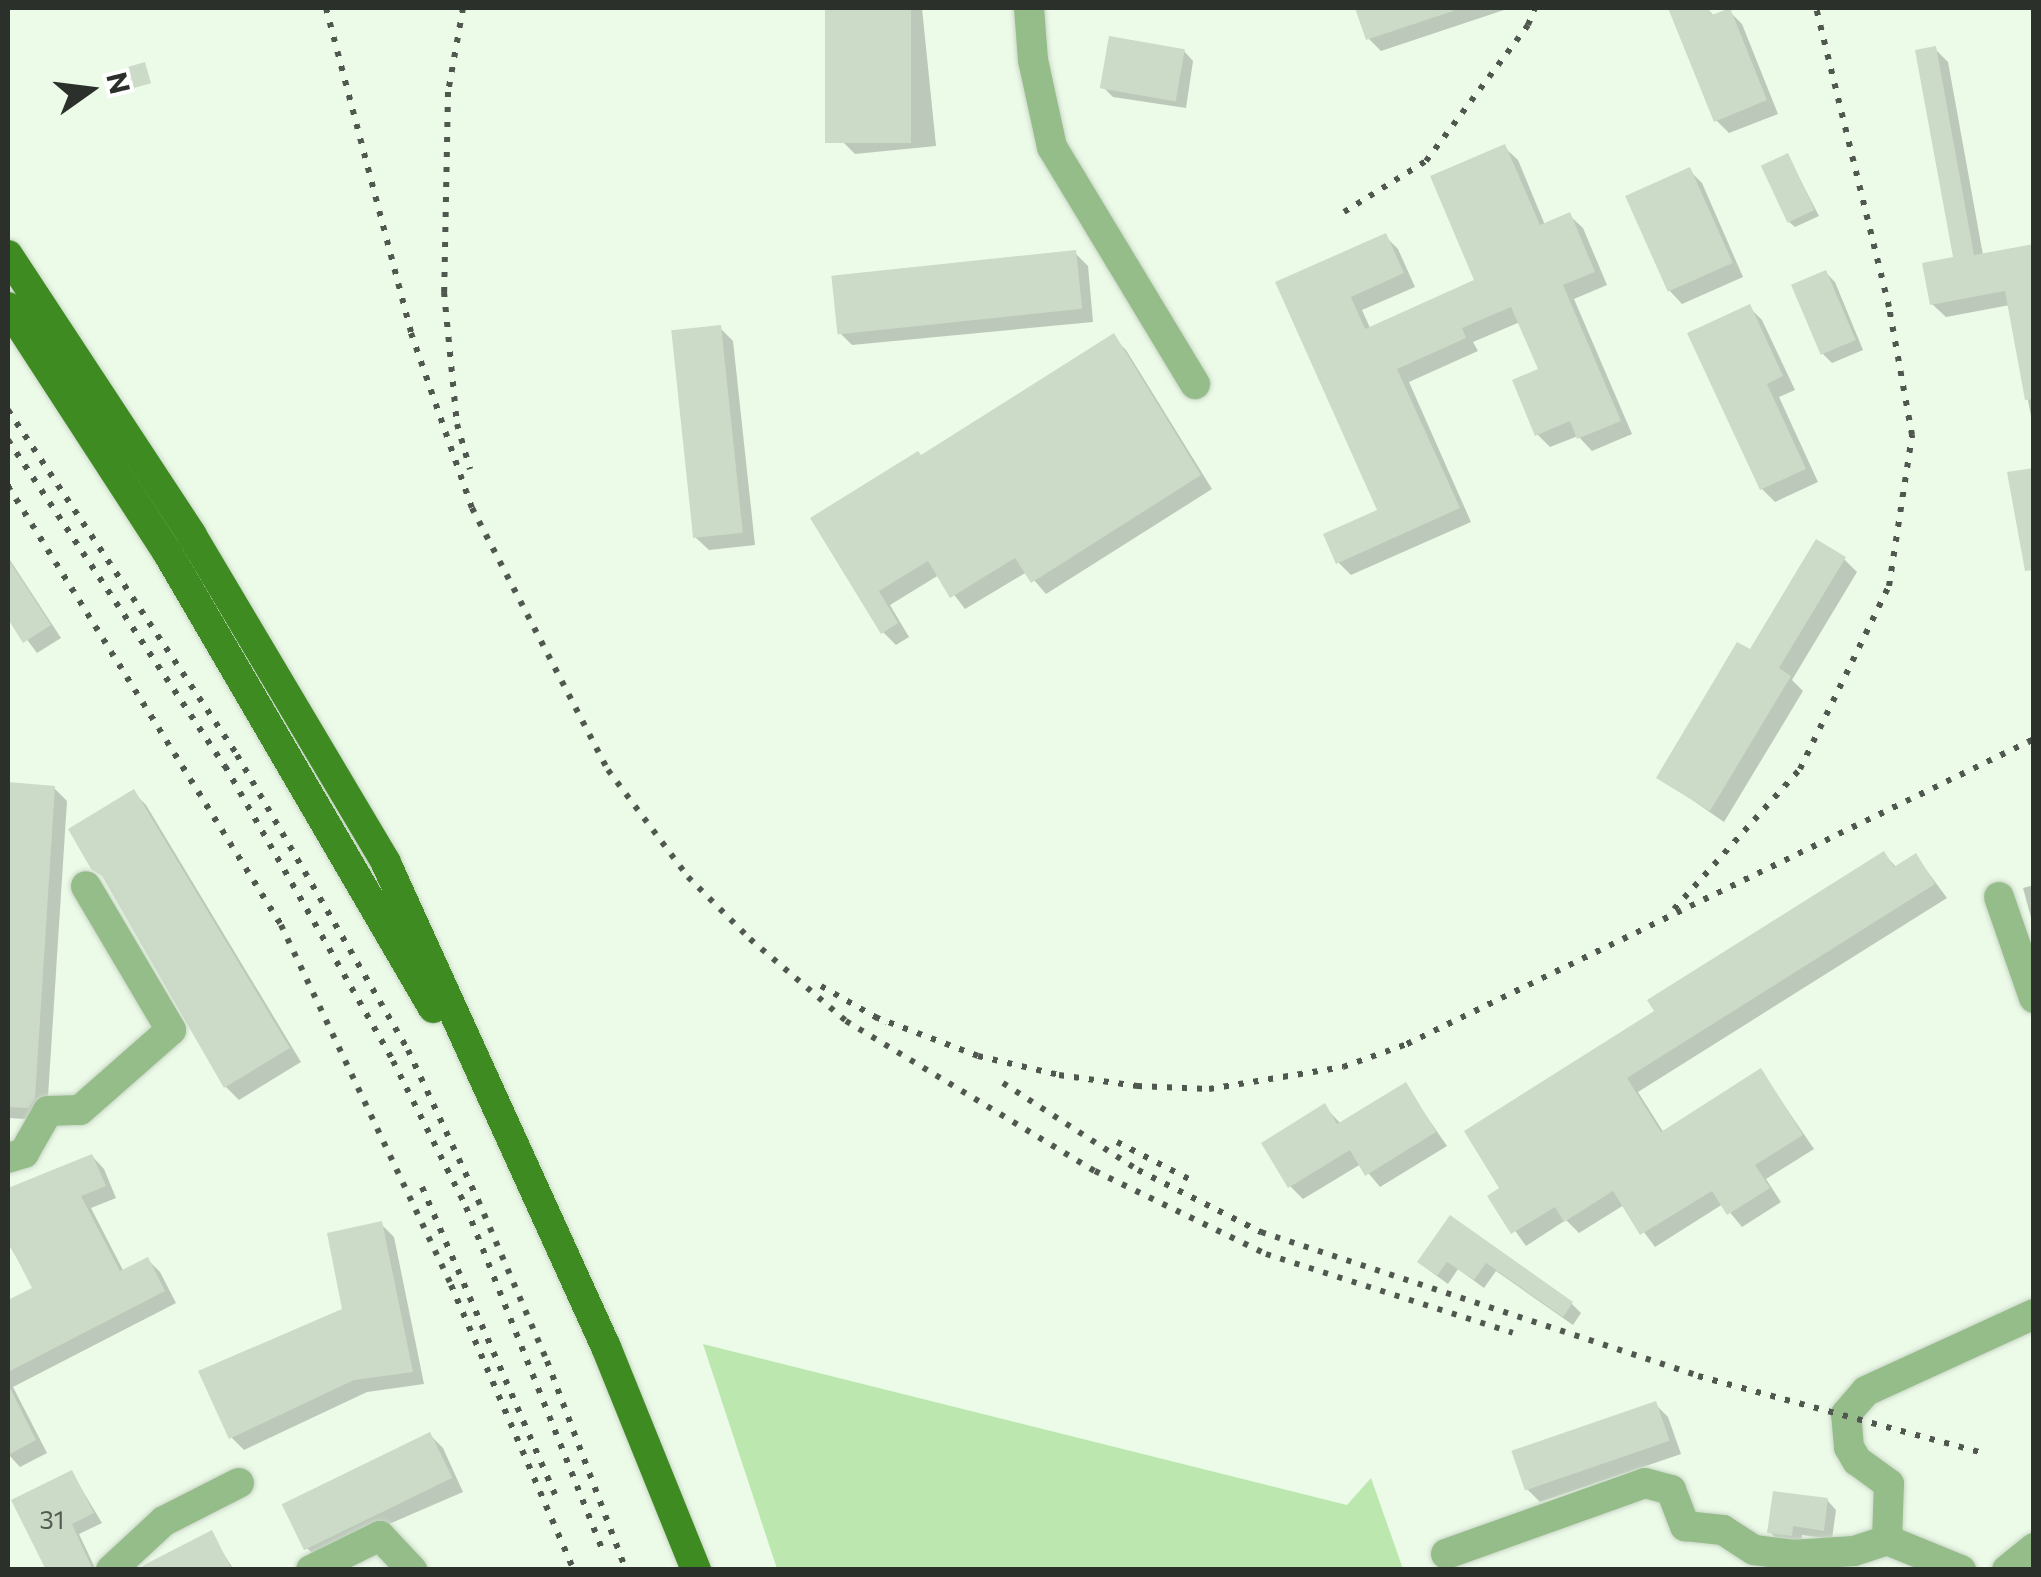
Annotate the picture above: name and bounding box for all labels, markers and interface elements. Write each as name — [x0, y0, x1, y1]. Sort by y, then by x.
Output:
north arrow — [40, 40, 140, 140]
text: N — [100, 68, 138, 97]
house number: 31 — [40, 1504, 64, 1534]

